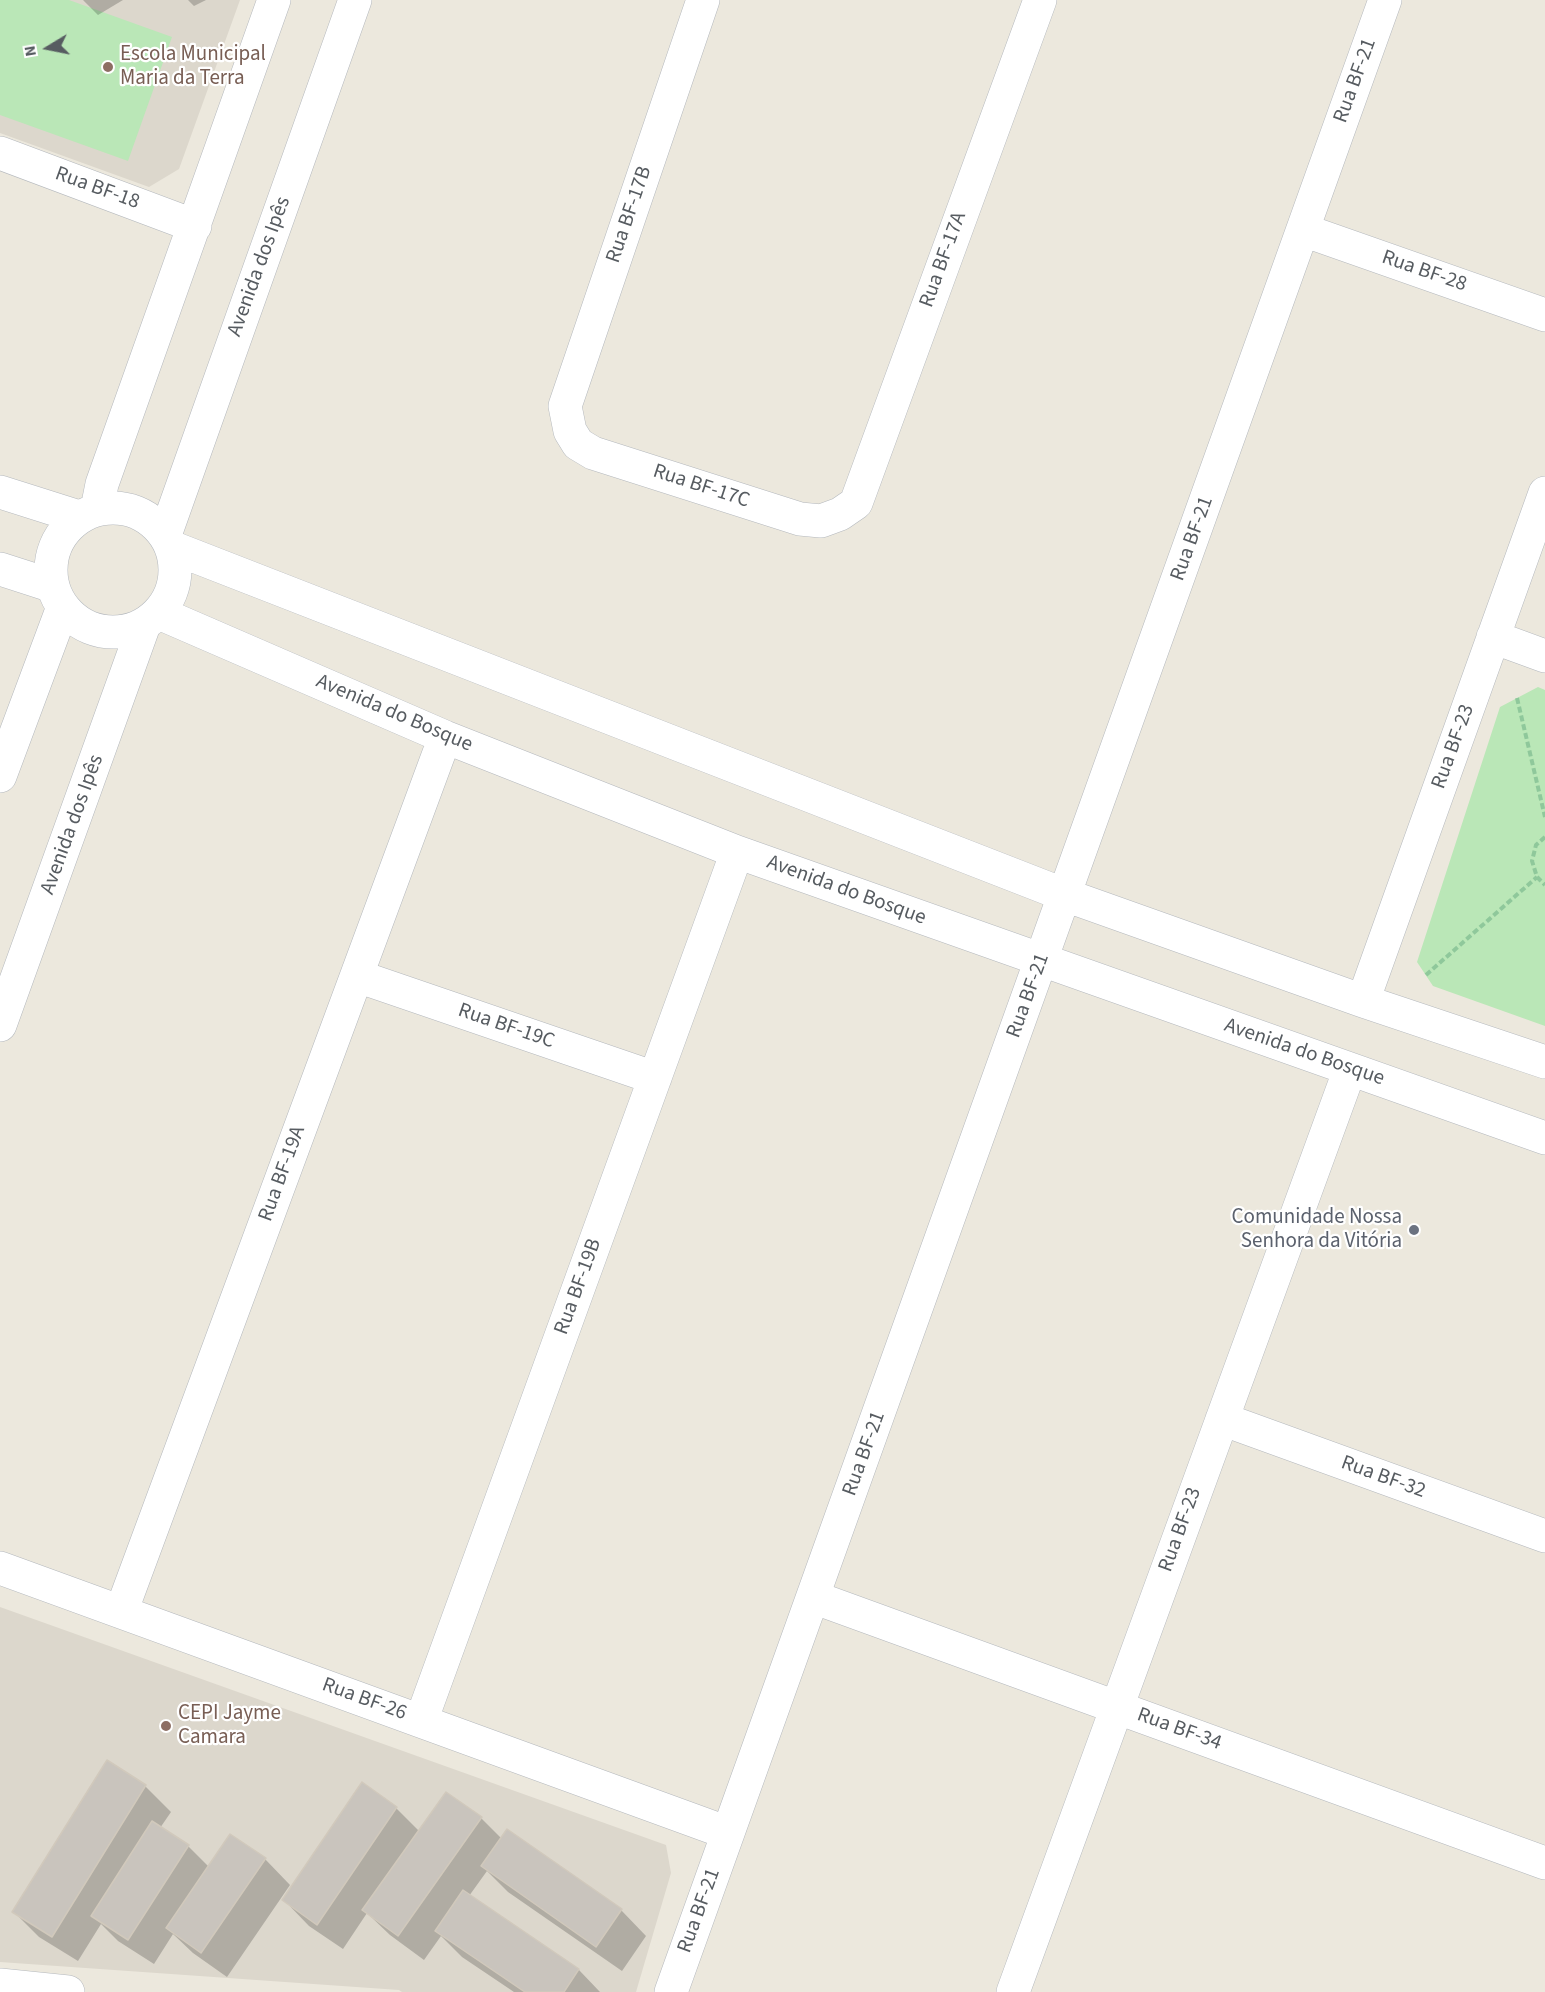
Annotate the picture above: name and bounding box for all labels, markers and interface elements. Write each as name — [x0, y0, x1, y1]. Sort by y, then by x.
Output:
north arrow — [18, 18, 78, 78]
street label: Rua BF-21 — [1329, 35, 1383, 127]
place label: Escola Municipal Maria da Terra — [120, 42, 266, 92]
text: N — [19, 44, 42, 58]
marker: Escola Municipal Maria da Terra — [101, 60, 115, 74]
street label: Rua BF-18 — [51, 162, 143, 216]
street label: Rua BF-17B — [602, 163, 658, 267]
street label: Avenida dos Ipês — [223, 194, 297, 340]
street label: Rua BF-17A — [915, 209, 973, 311]
street label: Rua BF-28 — [1378, 246, 1470, 298]
street label: Rua BF-17C — [649, 460, 753, 514]
street label: Rua BF-21 — [1166, 493, 1220, 585]
street label: Avenida do Bosque — [312, 670, 476, 758]
street label: Rua BF-23 — [1427, 701, 1481, 793]
street label: Avenida dos Ipês — [36, 752, 110, 898]
street label: Avenida do Bosque — [763, 850, 929, 932]
street label: Rua BF-21 — [1002, 950, 1056, 1042]
street label: Rua BF-19C — [454, 999, 558, 1055]
street label: Avenida do Bosque — [1221, 1014, 1387, 1092]
street label: Rua BF-19A — [254, 1123, 312, 1225]
place label: Comunidade Nossa Senhora da Vitória — [1232, 1205, 1402, 1255]
marker: Comunidade Nossa Senhora da Vitória — [1407, 1223, 1421, 1237]
street label: Rua BF-19B — [550, 1235, 608, 1339]
street label: Rua BF-21 — [838, 1408, 892, 1500]
street label: Rua BF-32 — [1337, 1451, 1429, 1505]
street label: Rua BF-23 — [1154, 1484, 1208, 1576]
street label: Rua BF-26 — [318, 1673, 410, 1727]
place label: CEPI Jayme Camara — [178, 1701, 281, 1751]
street label: Rua BF-34 — [1133, 1703, 1225, 1757]
marker: CEPI Jayme Camara — [159, 1719, 173, 1733]
street label: Rua BF-21 — [673, 1865, 727, 1957]

